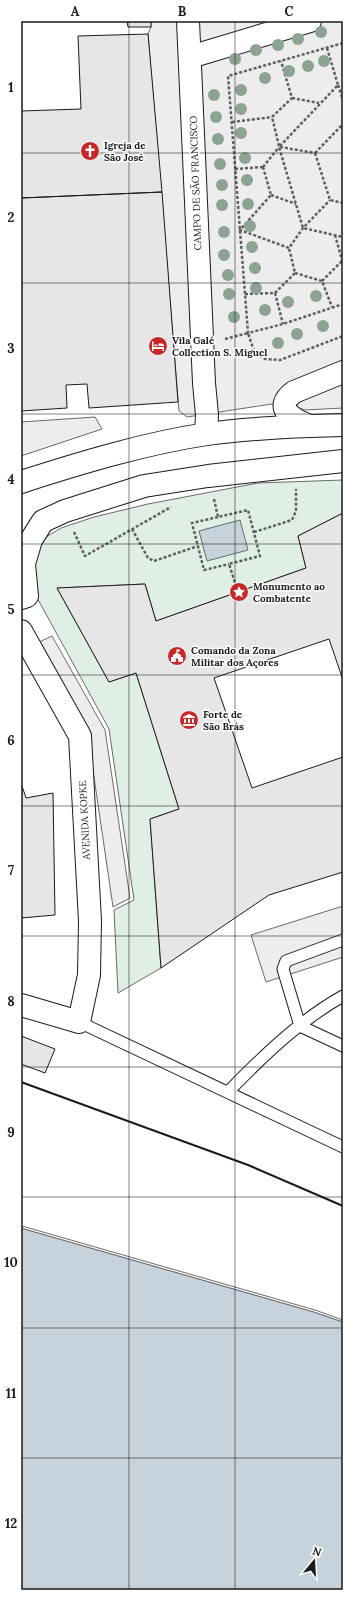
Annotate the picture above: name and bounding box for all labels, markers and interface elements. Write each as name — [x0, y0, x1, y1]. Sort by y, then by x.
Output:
text: A — [71, 3, 80, 20]
text: B — [178, 3, 187, 20]
text: C — [285, 3, 294, 20]
text: 1 — [8, 79, 14, 96]
street label: CAMPO DE SÃO FRANCISCO — [187, 115, 204, 250]
place label: Igreja de São José — [104, 139, 146, 164]
church icon: Igreja de São José — [79, 140, 101, 162]
text: 2 — [8, 209, 15, 226]
place label: Vila Galé Collection S. Miguel — [172, 334, 267, 359]
hotel icon: Vila Galé Collection S. Miguel — [147, 335, 169, 357]
text: 3 — [7, 340, 15, 357]
text: 4 — [7, 471, 15, 488]
place label: Monumento ao Combatente — [253, 580, 325, 605]
place icon: Monumento ao Combatente — [228, 581, 250, 603]
text: 5 — [7, 601, 15, 618]
place label: Comando da Zona Militar dos Açores — [191, 644, 279, 669]
public building icon: Comando da Zona Militar dos Açores — [166, 645, 188, 667]
place label: Forte de São Brás — [203, 708, 244, 733]
museum icon: Forte de São Brás — [178, 709, 200, 731]
text: 6 — [7, 732, 15, 749]
street label: AVENIDA KOPKE — [76, 780, 93, 861]
text: 7 — [8, 862, 14, 879]
text: 8 — [7, 993, 15, 1010]
text: 9 — [7, 1124, 15, 1141]
text: 10 — [4, 1254, 18, 1271]
text: 11 — [6, 1385, 16, 1402]
text: 12 — [5, 1515, 17, 1532]
north arrow — [294, 1541, 334, 1581]
text: N — [311, 1544, 324, 1560]

